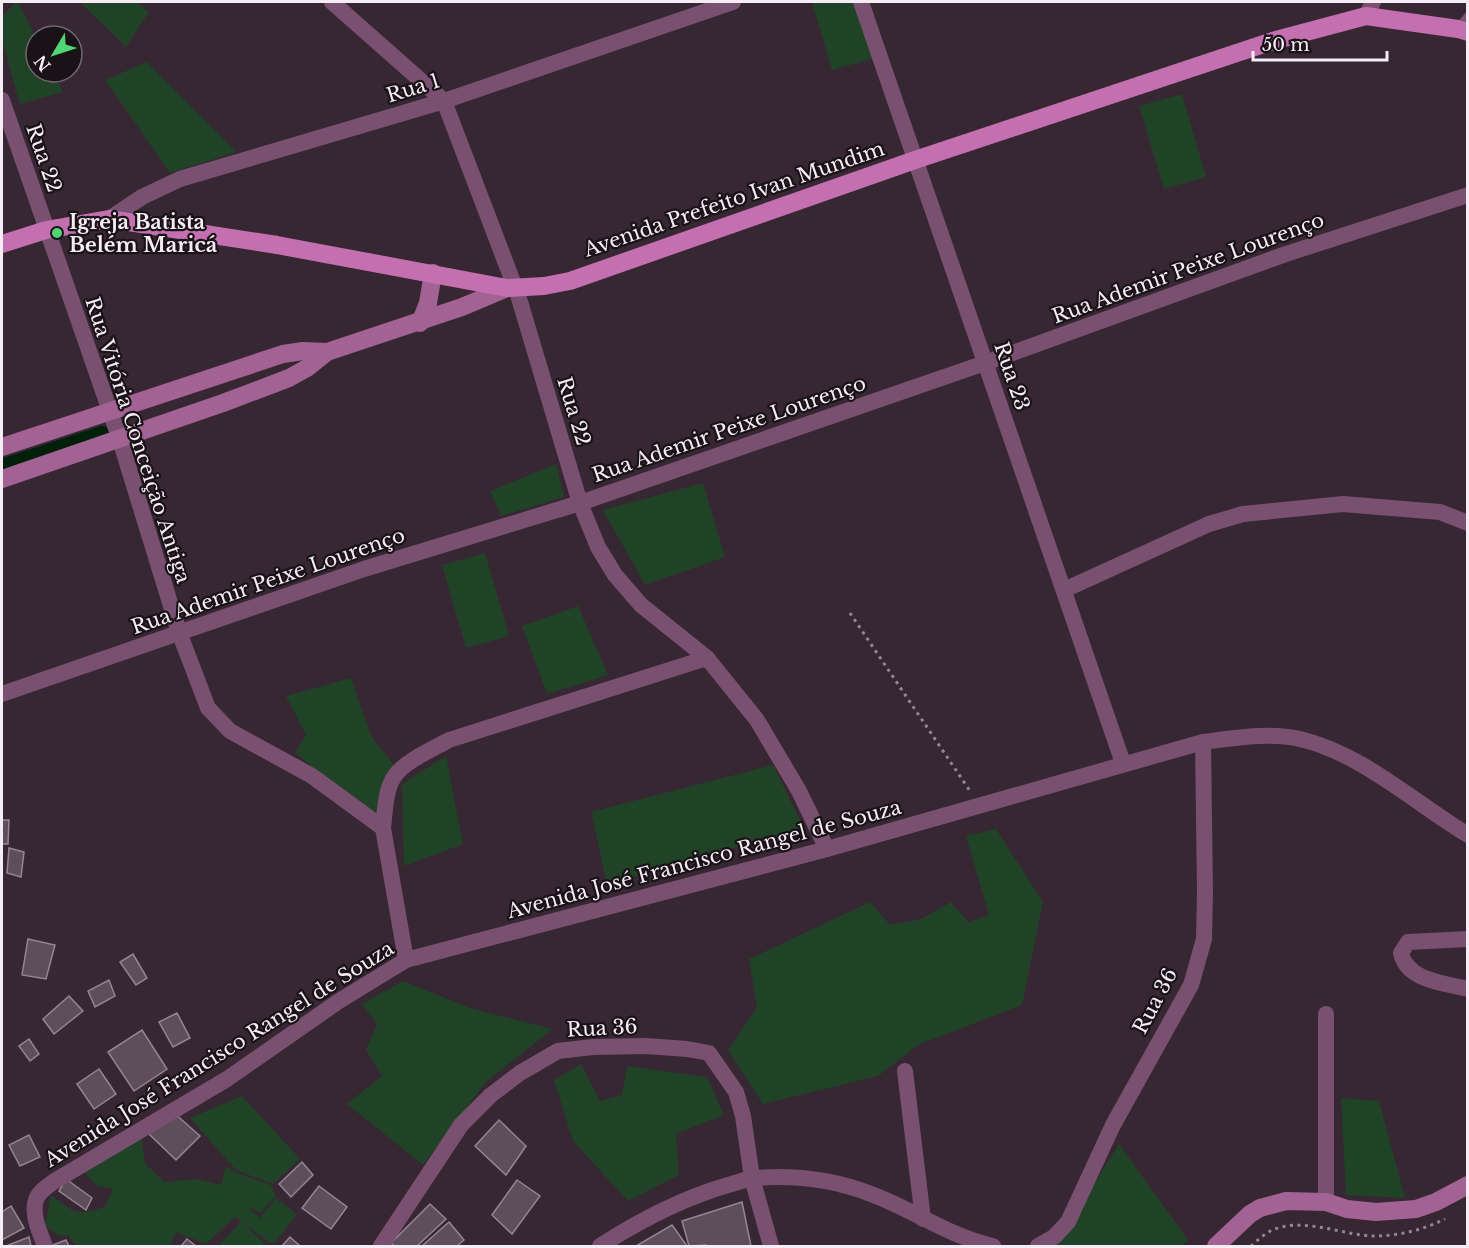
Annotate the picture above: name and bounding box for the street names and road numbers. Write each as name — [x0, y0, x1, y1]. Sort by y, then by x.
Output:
street label: Rua 1 — [383, 69, 443, 107]
street label: Rua 22 — [21, 121, 67, 195]
street label: Avenida Prefeito Ivan Mundim — [580, 136, 888, 262]
street label: Rua Ademir Peixe Lourenço — [1049, 208, 1327, 328]
street label: Rua Vitória Conceição Antiga — [80, 294, 196, 587]
street label: Rua 23 — [989, 339, 1035, 413]
street label: Rua Ademir Peixe Lourenço — [589, 371, 869, 487]
street label: Rua 22 — [552, 374, 596, 448]
street label: Rua Ademir Peixe Lourenço — [128, 523, 408, 639]
street label: Avenida José Francisco Rangel de Souza — [503, 794, 905, 924]
street label: Avenida José Francisco Rangel de Souza — [39, 935, 399, 1173]
street label: Rua 36 — [1128, 964, 1182, 1038]
street label: Rua 36 — [566, 1014, 638, 1042]

